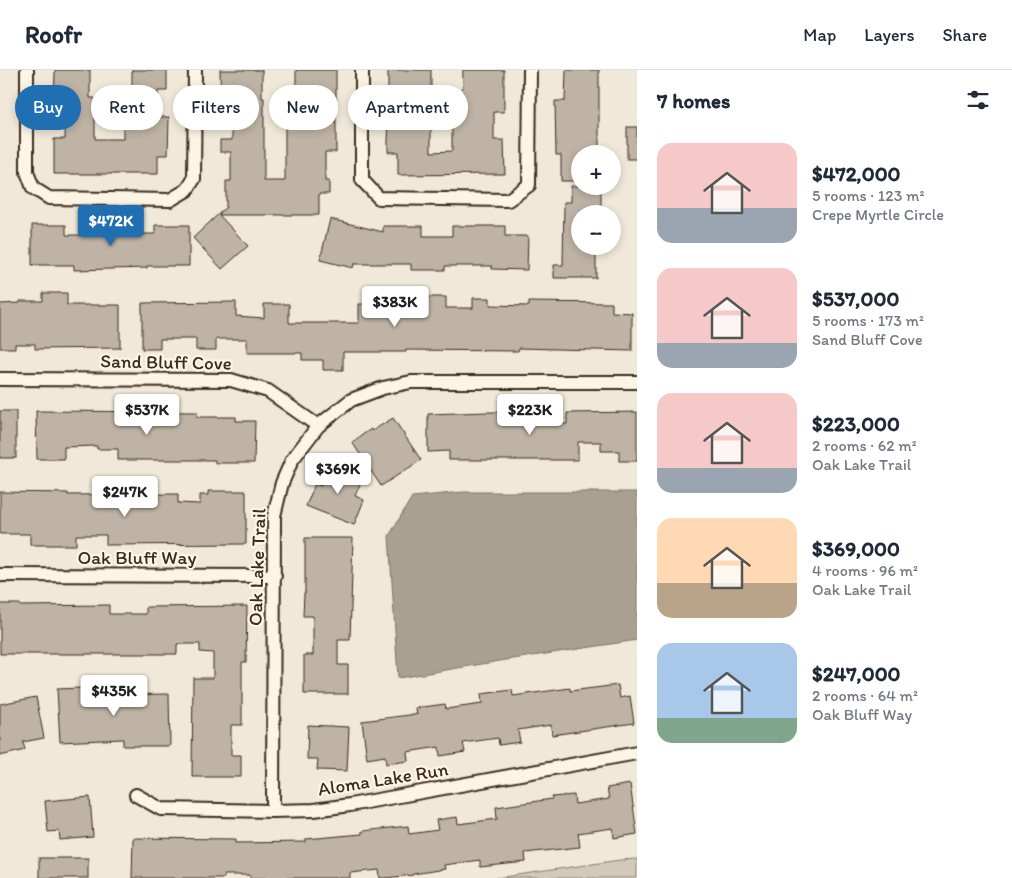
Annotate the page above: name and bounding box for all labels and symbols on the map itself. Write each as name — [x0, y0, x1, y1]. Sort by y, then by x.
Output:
pin: $472K — [76, 204, 146, 247]
pin: $383K — [360, 286, 430, 328]
street label: Sand Bluff Cove — [100, 349, 232, 375]
pin: $537K — [112, 394, 182, 436]
pin: $223K — [495, 394, 565, 436]
pin: $369K — [303, 452, 373, 495]
pin: $247K — [90, 476, 160, 518]
street label: Oak Lake Trail — [243, 507, 271, 626]
street label: Oak Bluff Way — [78, 546, 196, 569]
pin: $435K — [79, 674, 149, 717]
street label: Aloma Lake Run — [316, 757, 450, 801]

